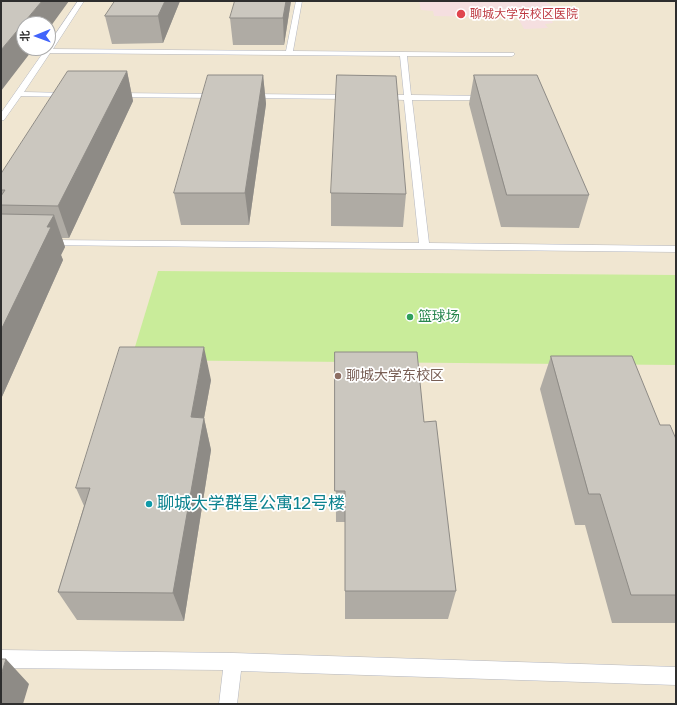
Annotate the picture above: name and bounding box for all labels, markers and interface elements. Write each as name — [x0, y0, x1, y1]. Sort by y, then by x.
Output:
place label: 聊城大学东校区医院 — [470, 7, 578, 21]
marker: 聊城大学东校区医院 — [455, 8, 467, 20]
north arrow — [16, 16, 56, 56]
text: 北 — [18, 31, 31, 42]
place label: 篮球场 — [418, 309, 460, 325]
marker: 篮球场 — [405, 312, 415, 322]
place label: 聊城大学东校区 — [346, 368, 444, 384]
marker: 聊城大学东校区 — [333, 371, 343, 381]
place label: 聊城大学群星公寓12号楼 — [157, 494, 345, 514]
marker: 聊城大学群星公寓12号楼 — [144, 499, 154, 509]

